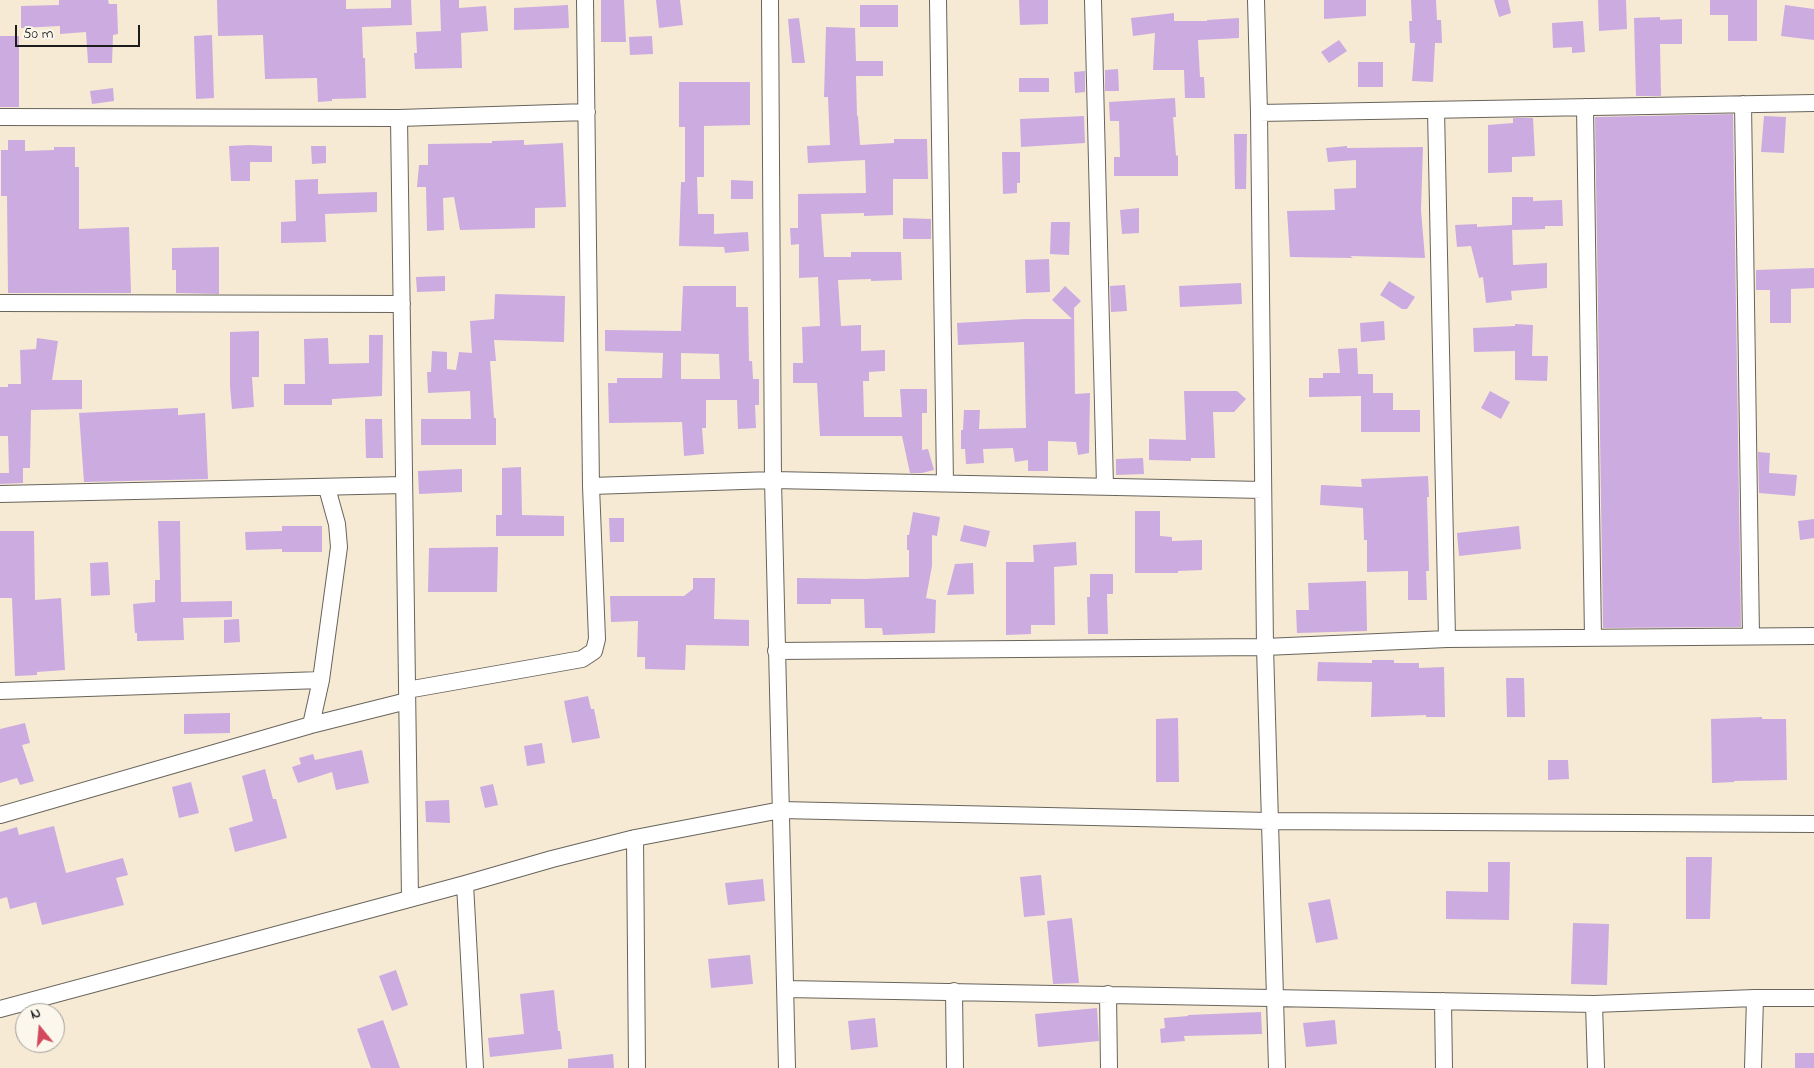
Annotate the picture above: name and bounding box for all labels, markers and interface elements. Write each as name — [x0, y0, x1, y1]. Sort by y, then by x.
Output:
scale bar — [18, 15, 142, 47]
text: 50 m — [23, 23, 53, 45]
north arrow — [15, 1003, 65, 1053]
text: N — [28, 1003, 43, 1026]

